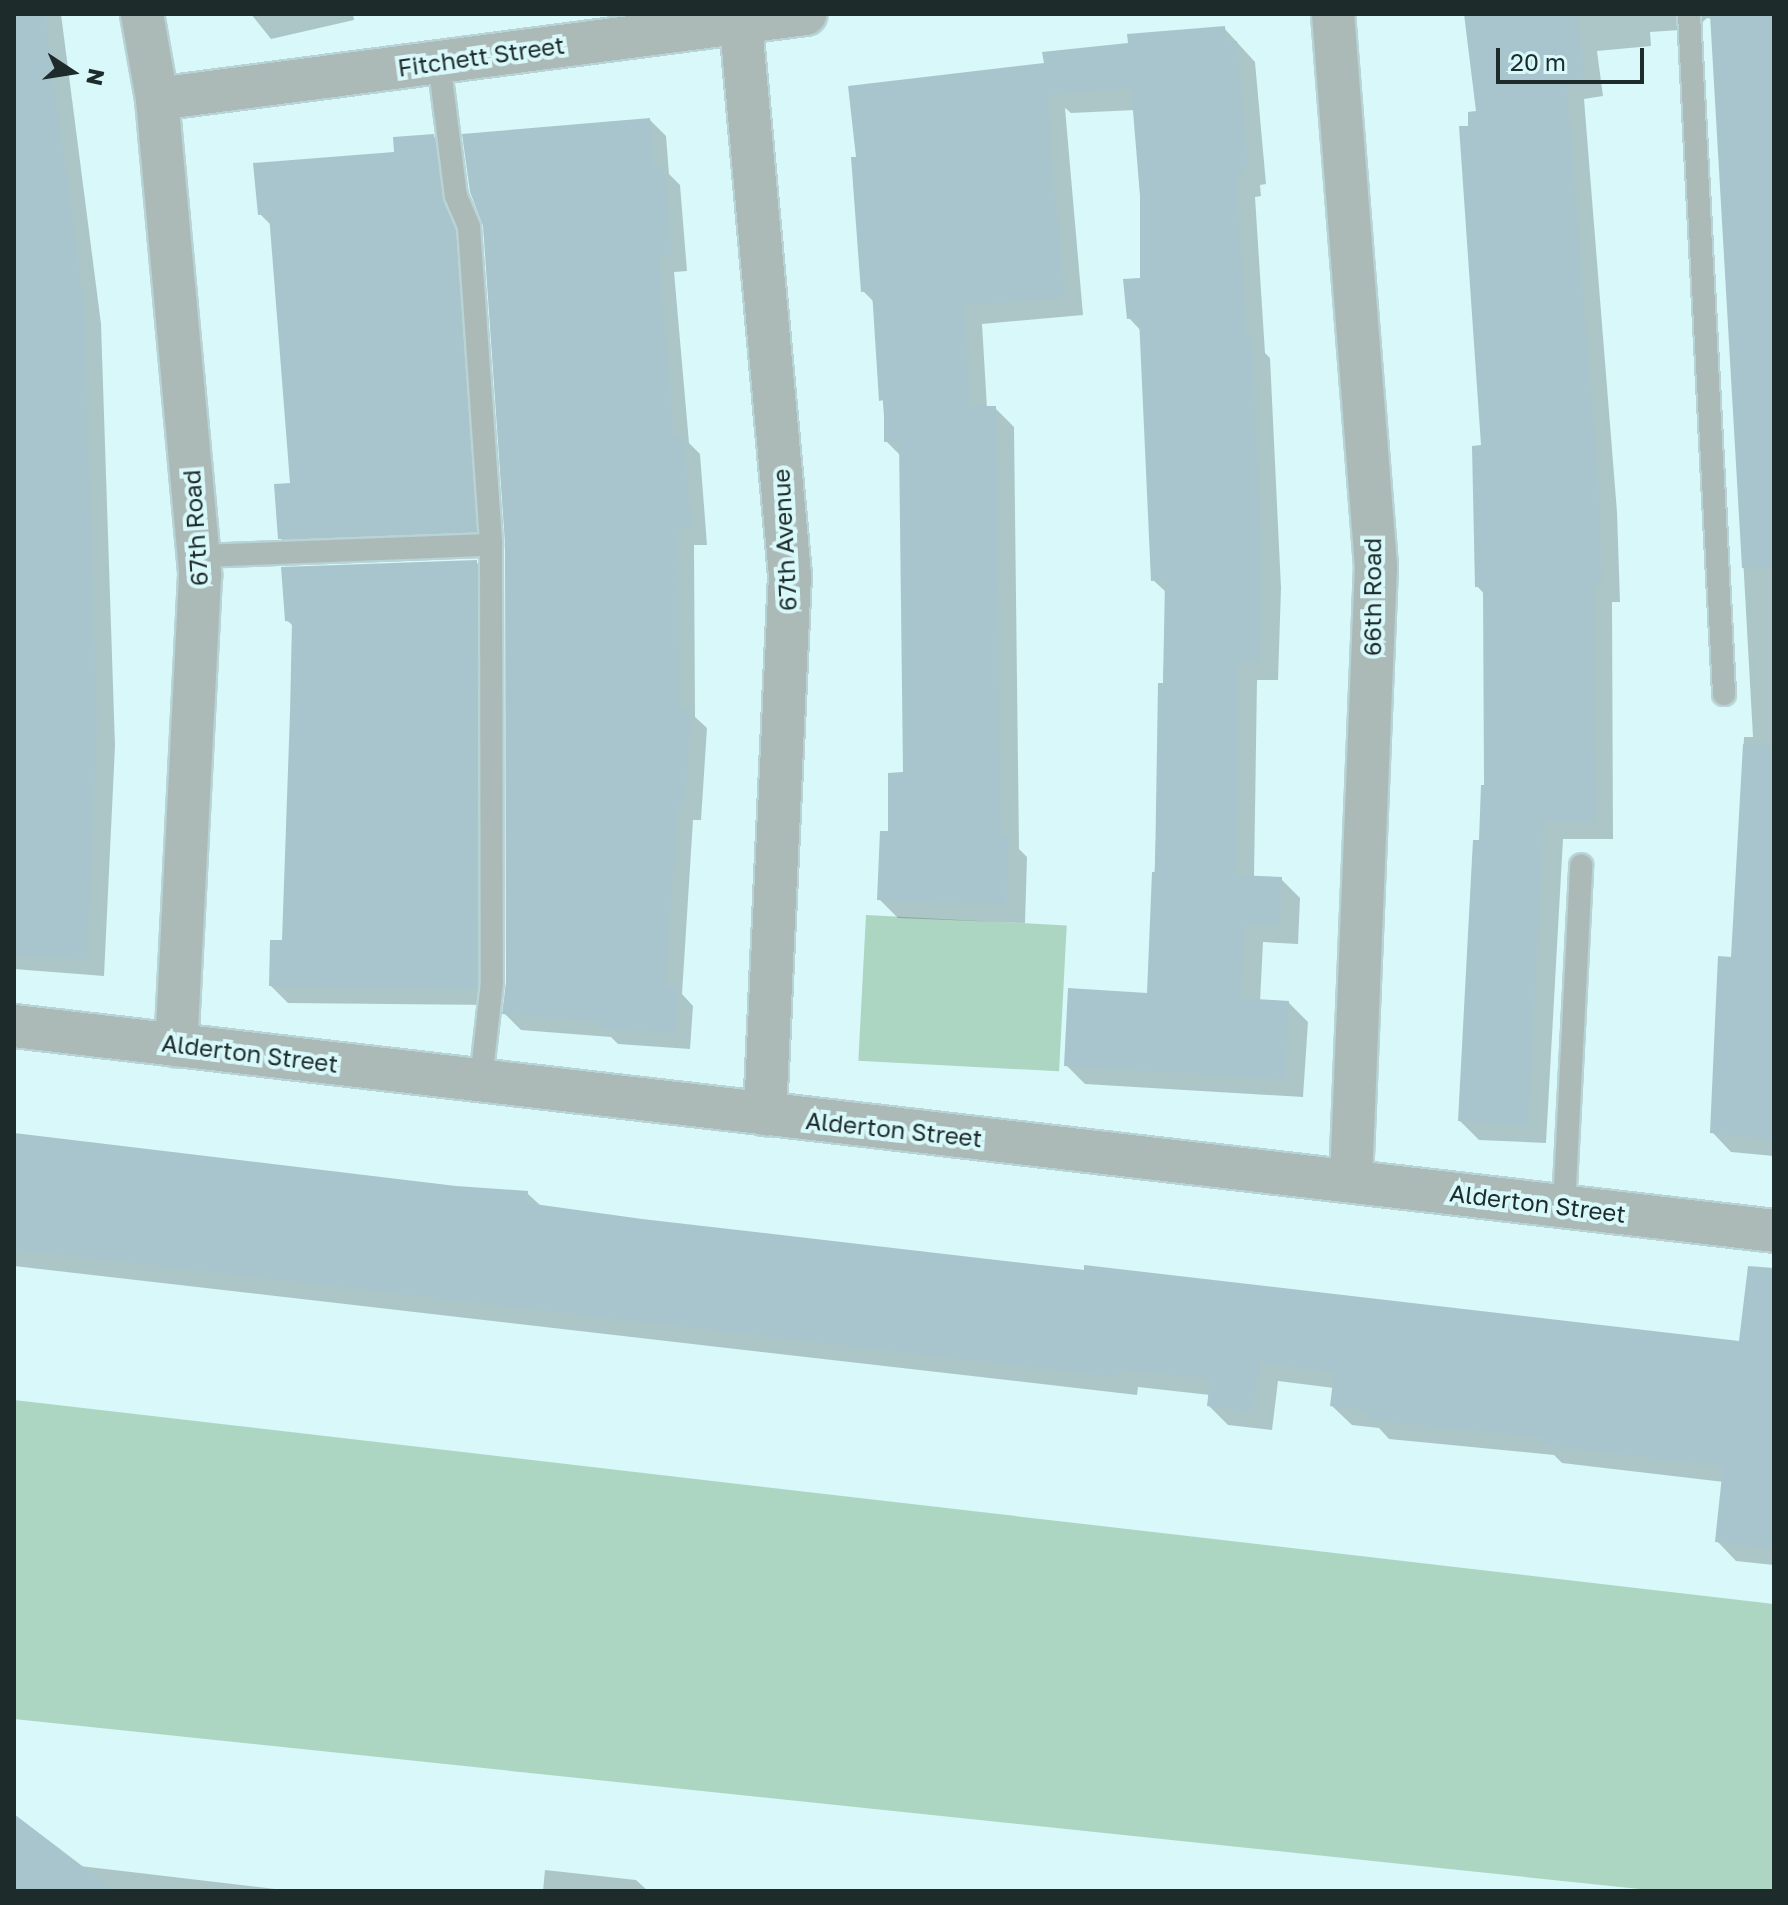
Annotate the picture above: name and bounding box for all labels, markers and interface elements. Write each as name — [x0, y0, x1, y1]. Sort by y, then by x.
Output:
street label: Fitchett Street — [396, 30, 566, 82]
north arrow — [32, 32, 112, 112]
scale bar — [1500, 32, 1648, 82]
text: 20 m — [1510, 47, 1566, 76]
text: N — [81, 66, 111, 88]
street label: 67th Avenue — [766, 468, 802, 612]
street label: 67th Road — [177, 469, 213, 587]
street label: 66th Road — [1358, 538, 1386, 656]
street label: Alderton Street — [160, 1028, 340, 1078]
street label: Alderton Street — [804, 1105, 984, 1153]
street label: Alderton Street — [1448, 1178, 1628, 1228]

